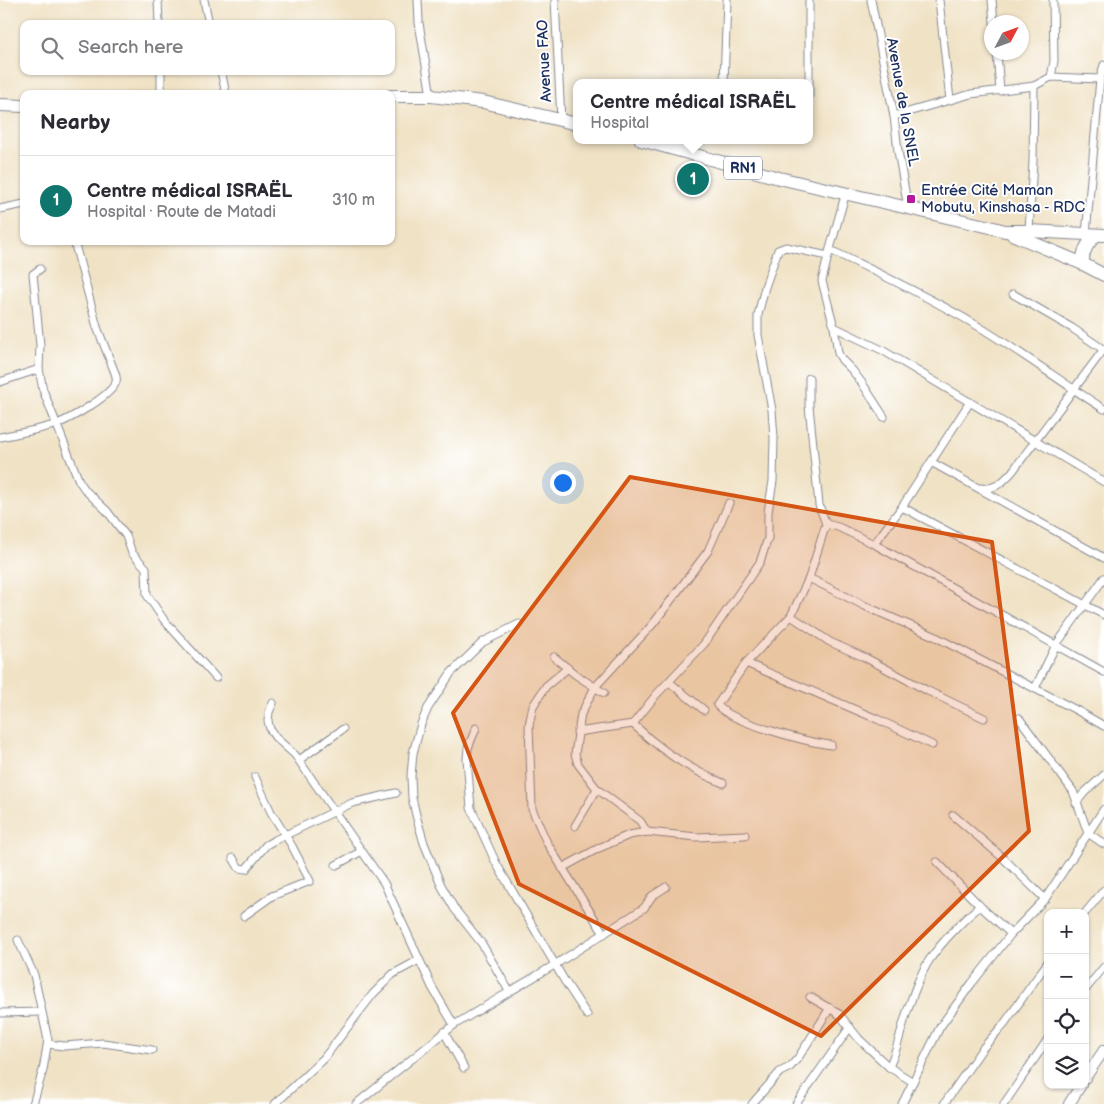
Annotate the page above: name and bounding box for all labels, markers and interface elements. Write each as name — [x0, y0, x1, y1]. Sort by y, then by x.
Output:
north arrow — [984, 15, 1029, 60]
street label: Avenue FAO — [533, 19, 556, 103]
search box — [20, 20, 395, 75]
icon: search — [38, 34, 66, 62]
text: Search here — [78, 36, 183, 59]
street label: Avenue de la SNEL — [882, 36, 923, 168]
popup — [573, 79, 813, 144]
text: Centre médical ISRAËL — [590, 91, 796, 114]
text: Nearby — [40, 110, 110, 135]
text: Hospital — [590, 114, 649, 133]
road number: RN1 — [724, 156, 762, 180]
pin: 1 — [677, 160, 709, 198]
text: Centre médical ISRAËL — [87, 180, 292, 203]
place label: Entrée Cité Maman Mobutu, Kinshasa - RDC — [921, 181, 1085, 217]
text: 1 — [53, 191, 59, 210]
text: 310 m — [332, 191, 375, 210]
marker: Entrée Cité Maman Mobutu, Kinshasa - RDC — [905, 193, 917, 205]
text: Hospital · Route de Matadi — [87, 203, 276, 222]
your location — [550, 470, 576, 496]
map controls — [1044, 909, 1089, 1089]
button: + — [1044, 909, 1089, 954]
button: − — [1044, 954, 1089, 999]
button: locate — [1044, 999, 1089, 1044]
button: layers — [1044, 1044, 1089, 1089]

